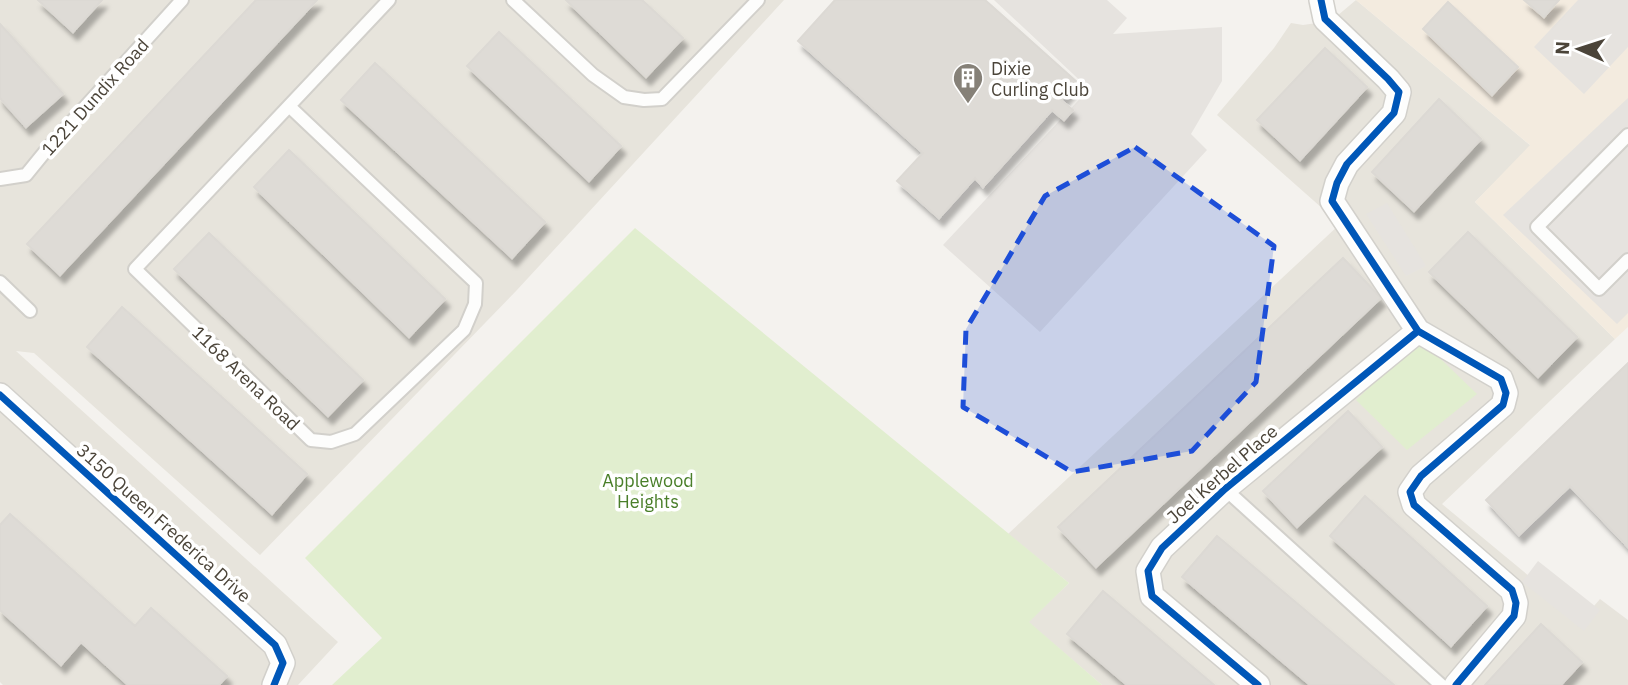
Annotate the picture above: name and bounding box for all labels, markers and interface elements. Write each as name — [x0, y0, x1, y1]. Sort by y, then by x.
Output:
north arrow — [1544, 14, 1614, 84]
street label: 1221 Dundix Road — [36, 34, 154, 160]
text: N — [1550, 41, 1574, 56]
place label: Dixie Curling Club — [991, 57, 1089, 101]
building icon: Dixie Curling Club — [951, 61, 985, 105]
street label: 1168 Arena Road — [187, 321, 305, 435]
street label: Joel Kerbel Place — [1162, 420, 1282, 528]
street label: 3150 Queen Frederica Drive — [72, 439, 256, 608]
park label: Applewood Heights — [602, 469, 694, 513]

